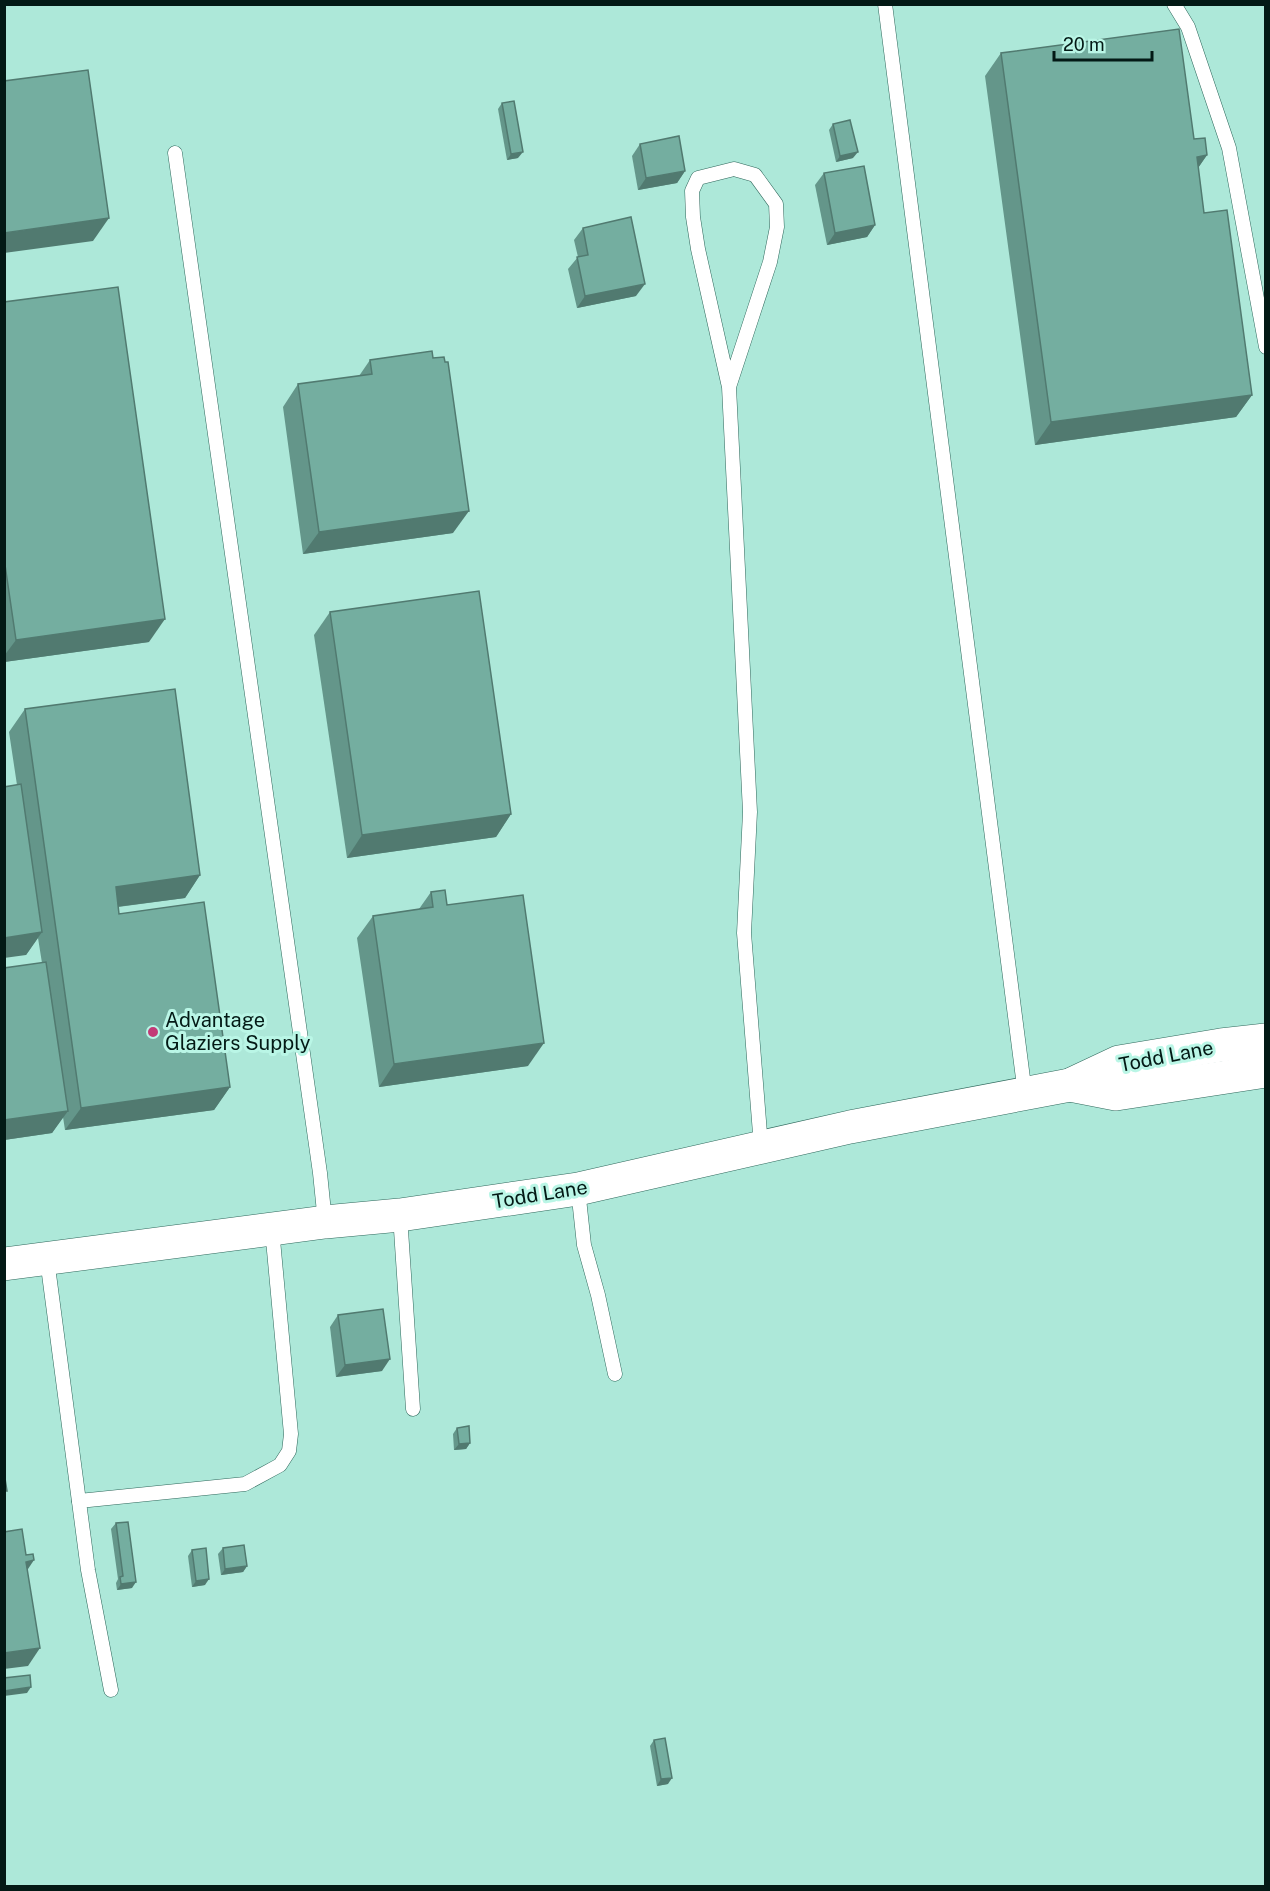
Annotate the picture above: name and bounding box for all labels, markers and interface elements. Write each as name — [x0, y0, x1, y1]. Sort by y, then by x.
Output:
scale bar — [1054, 24, 1152, 62]
text: 20 m — [1063, 34, 1105, 55]
place label: Advantage Glaziers Supply — [165, 1008, 311, 1055]
marker: Advantage Glaziers Supply — [146, 1025, 160, 1039]
street label: Todd Lane — [1117, 1035, 1215, 1077]
street label: Todd Lane — [491, 1175, 589, 1213]

